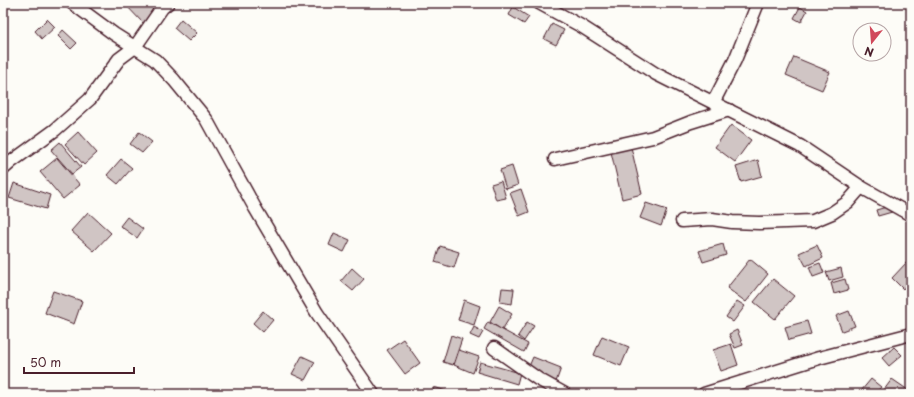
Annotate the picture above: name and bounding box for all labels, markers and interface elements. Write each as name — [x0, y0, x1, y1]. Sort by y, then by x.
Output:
north arrow — [852, 22, 892, 62]
text: N — [862, 43, 876, 61]
scale bar — [24, 349, 134, 375]
text: 50 m — [30, 353, 61, 371]

